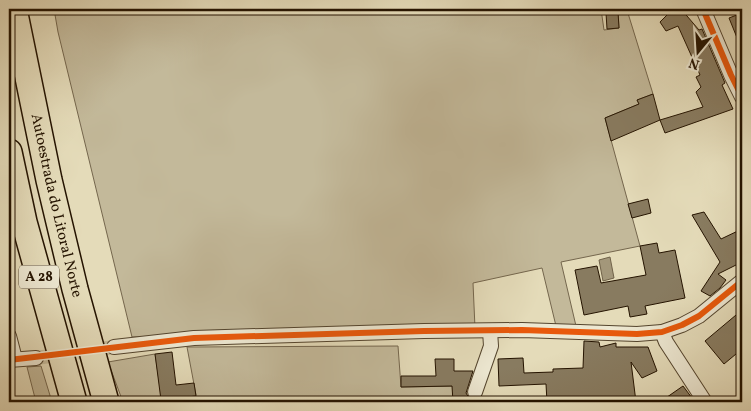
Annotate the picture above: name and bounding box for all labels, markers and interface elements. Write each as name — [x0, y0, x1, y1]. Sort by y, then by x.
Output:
north arrow — [674, 28, 724, 78]
text: N — [687, 52, 702, 74]
street label: Autoestrada do Litoral Norte — [25, 112, 87, 300]
road number: A 28 — [19, 266, 59, 288]

